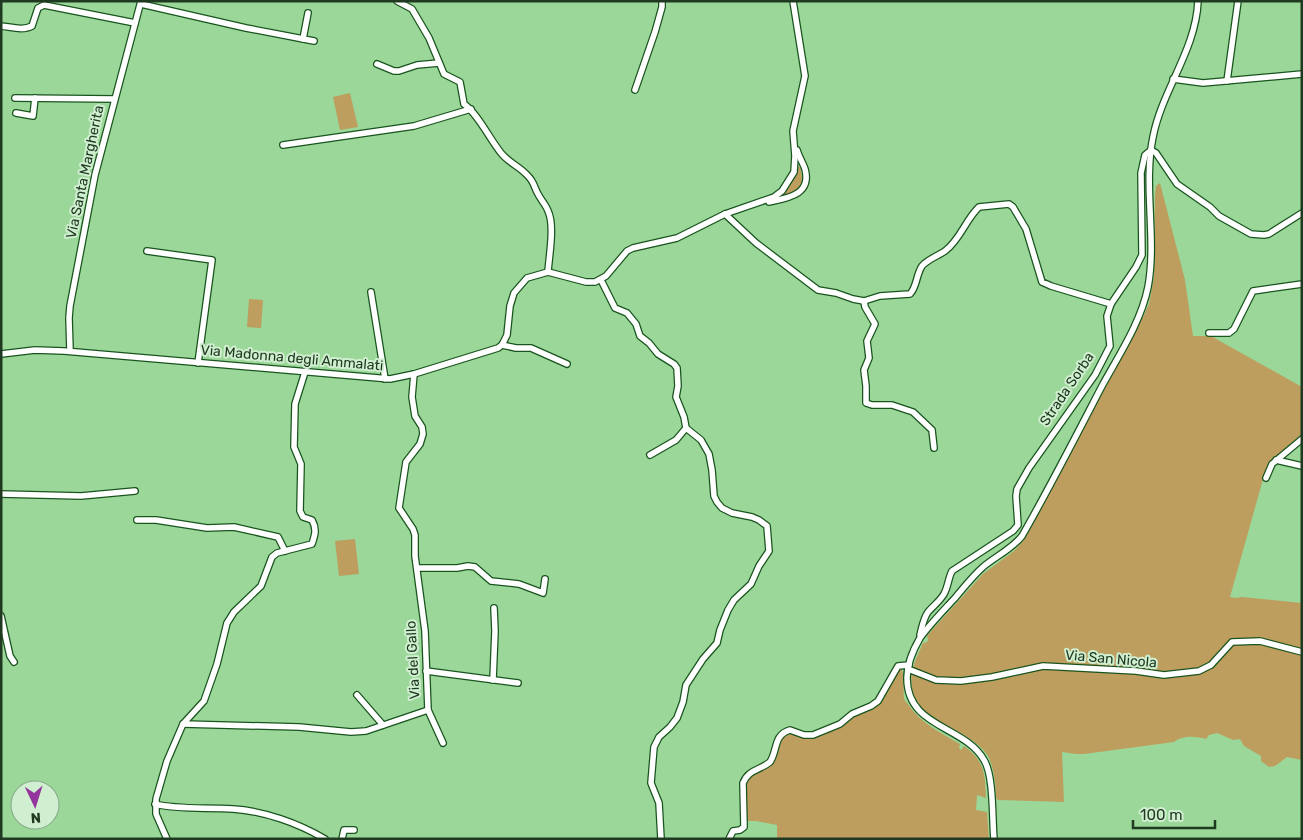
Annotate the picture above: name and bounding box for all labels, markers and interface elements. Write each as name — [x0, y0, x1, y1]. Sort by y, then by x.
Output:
street label: Via Santa Margherita — [63, 104, 107, 240]
street label: Via Madonna degli Ammalati — [200, 342, 384, 374]
street label: Strada Sorba — [1036, 349, 1098, 429]
street label: Via del Gallo — [402, 620, 424, 700]
street label: Via San Nicola — [1064, 647, 1158, 671]
north arrow — [10, 780, 60, 830]
scale bar — [1133, 798, 1216, 830]
text: 100 m — [1140, 806, 1182, 824]
text: N — [30, 809, 41, 826]

